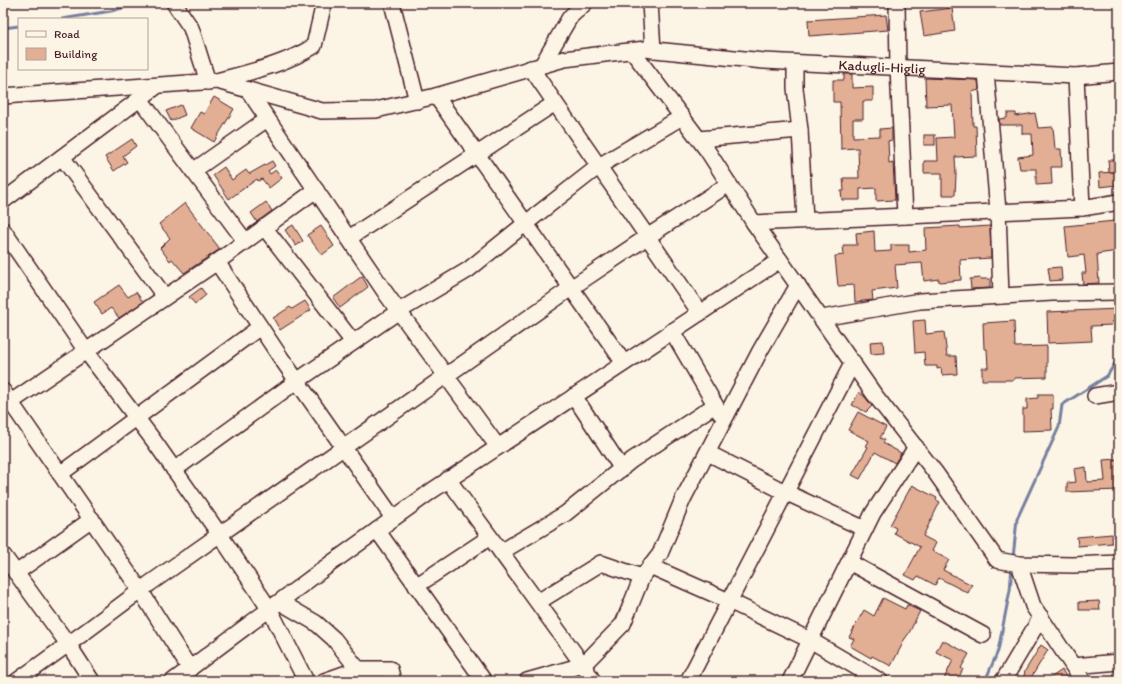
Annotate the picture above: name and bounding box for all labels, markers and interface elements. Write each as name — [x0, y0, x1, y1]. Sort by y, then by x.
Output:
legend — [18, 18, 148, 70]
text: Road — [54, 27, 80, 41]
text: Building — [54, 47, 98, 61]
street label: Kadugli-Higlig — [838, 57, 927, 78]

